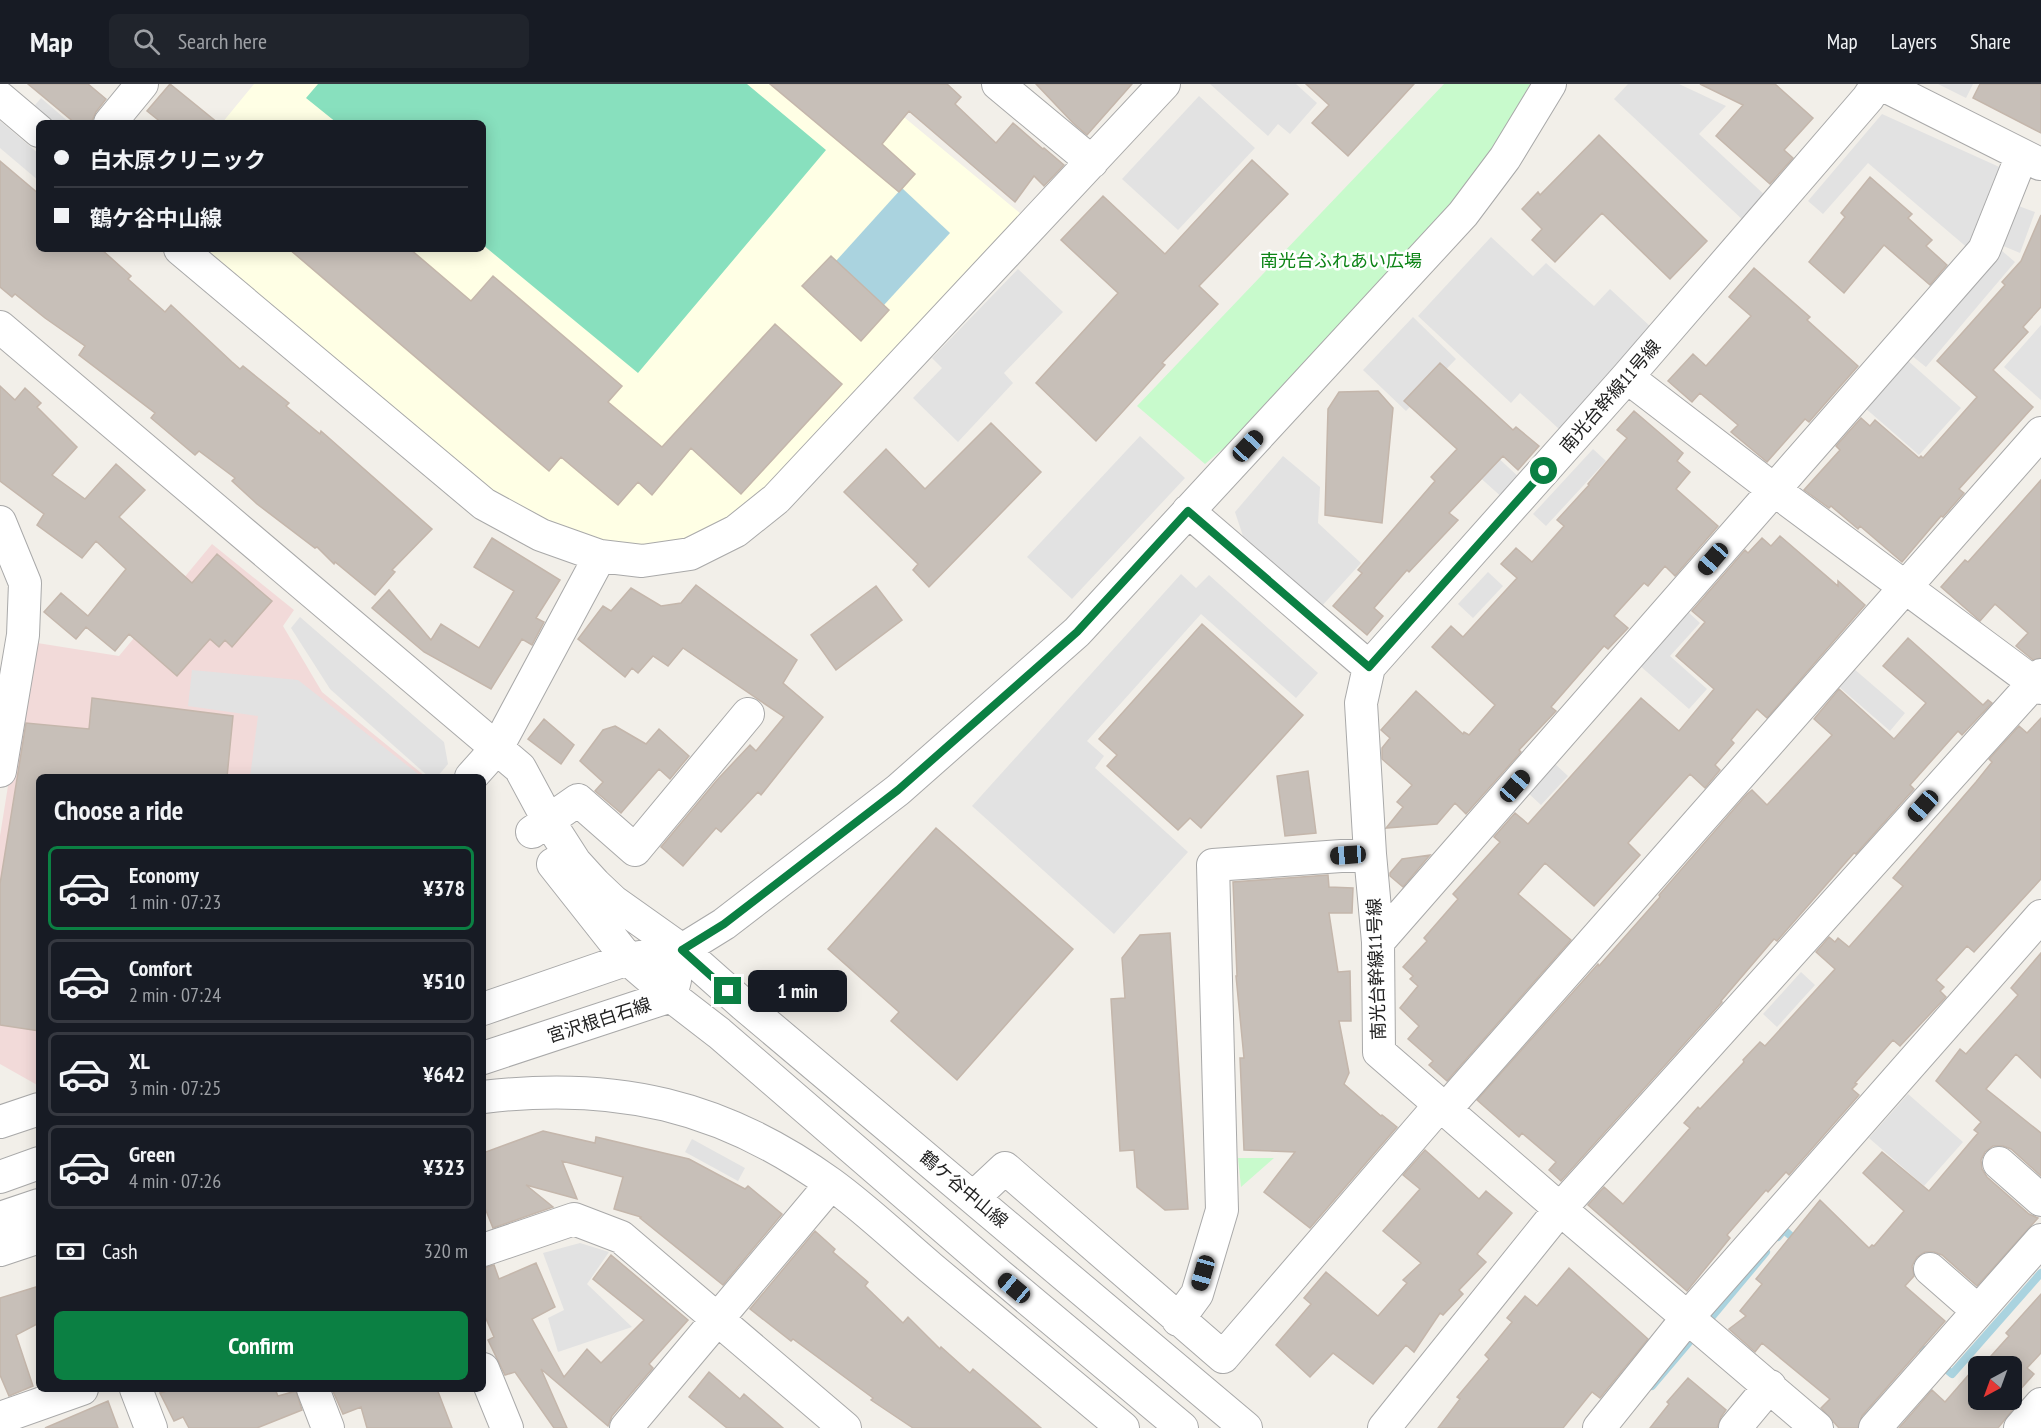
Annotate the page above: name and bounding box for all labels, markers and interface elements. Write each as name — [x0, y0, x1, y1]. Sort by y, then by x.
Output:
search box — [109, 14, 529, 68]
text: Map — [30, 23, 73, 60]
icon: search — [130, 25, 163, 58]
text: Search here — [178, 27, 267, 55]
text: Map — [1827, 28, 1858, 55]
text: Layers — [1891, 28, 1937, 55]
text: Share — [1970, 28, 2011, 55]
text: 白木原クリニック — [90, 146, 266, 174]
text: 鶴ケ谷中山線 — [90, 204, 222, 232]
park label: 南光台ふれあい広場 — [1260, 249, 1422, 272]
street label: 南光台幹線11号線 — [1555, 335, 1665, 457]
car — [1229, 427, 1267, 465]
route start — [1530, 457, 1557, 484]
car — [1694, 540, 1732, 578]
car — [1496, 767, 1534, 805]
car — [1904, 787, 1942, 825]
text: Choose a ride — [54, 793, 183, 827]
car — [1329, 845, 1367, 865]
icon: car — [57, 861, 111, 915]
text: Economy — [129, 861, 199, 889]
text: ¥378 — [423, 874, 465, 902]
text: 1 min · 07:23 — [129, 889, 221, 915]
street label: 南光台幹線11号線 — [1362, 898, 1390, 1040]
icon: car — [57, 954, 111, 1008]
text: Comfort — [129, 954, 192, 982]
text: ¥510 — [423, 967, 465, 995]
callout: 1 min — [749, 970, 848, 1012]
route end — [714, 977, 741, 1004]
text: 1 min — [777, 978, 818, 1004]
text: 2 min · 07:24 — [129, 982, 221, 1008]
street label: 宮沢根白石線 — [544, 992, 654, 1048]
icon: car — [57, 1047, 111, 1101]
text: XL — [129, 1047, 150, 1075]
text: ¥642 — [423, 1060, 465, 1088]
text: 3 min · 07:25 — [129, 1075, 221, 1101]
icon: car — [57, 1140, 111, 1194]
text: Green — [129, 1140, 175, 1168]
street label: 鶴ケ谷中山線 — [915, 1145, 1013, 1233]
text: ¥323 — [423, 1153, 465, 1181]
text: 4 min · 07:26 — [129, 1168, 221, 1194]
icon: cash — [54, 1235, 87, 1268]
text: Cash — [102, 1237, 138, 1265]
text: 320 m — [424, 1238, 468, 1264]
car — [1189, 1253, 1217, 1293]
car — [994, 1270, 1034, 1306]
button: Confirm — [54, 1311, 468, 1380]
north arrow — [1968, 1356, 2022, 1410]
map controls — [1968, 1356, 2022, 1410]

